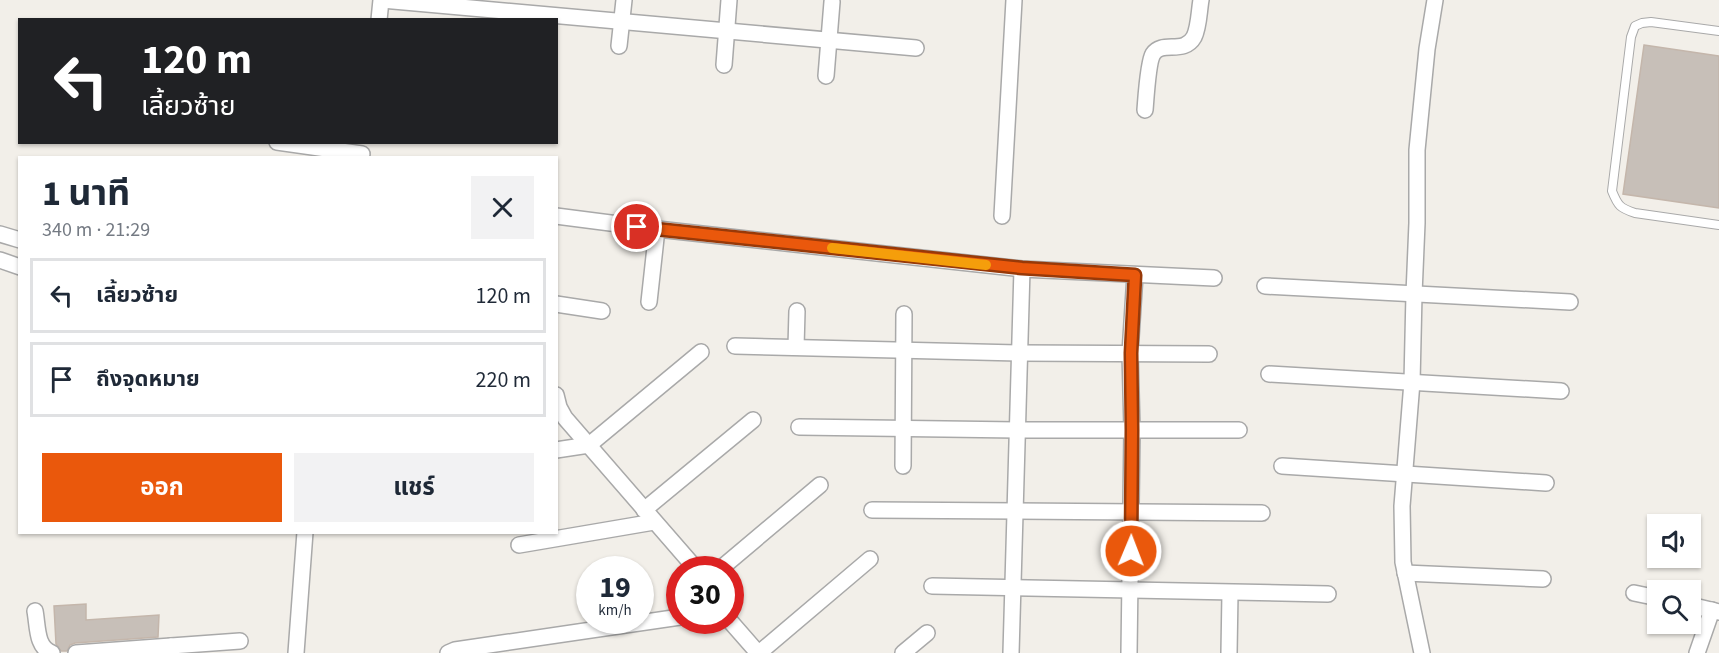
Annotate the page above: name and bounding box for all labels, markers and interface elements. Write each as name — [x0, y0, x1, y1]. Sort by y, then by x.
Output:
text: 120 m — [141, 30, 252, 90]
icon: left — [42, 42, 120, 120]
text: เลี้ยวซ้าย — [141, 87, 235, 126]
text: 1 นาที — [42, 168, 130, 219]
button: close — [471, 176, 534, 239]
pin — [611, 201, 662, 252]
icon: arrive — [620, 210, 653, 243]
text: 340 m · 21:29 — [42, 216, 150, 244]
icon: left — [45, 279, 78, 312]
text: เลี้ยวซ้าย — [96, 279, 178, 311]
text: 120 m — [476, 280, 531, 312]
icon: arrive — [45, 363, 78, 396]
text: ถึงจุดหมาย — [96, 363, 200, 395]
text: 220 m — [476, 364, 531, 396]
button: ออก — [42, 453, 282, 522]
button: แชร์ — [294, 453, 534, 522]
map controls — [1647, 514, 1701, 634]
button: sound — [1647, 514, 1701, 568]
position arrow — [1099, 519, 1163, 583]
speed limit sign: 30 — [666, 556, 744, 634]
text: 19 — [599, 566, 631, 609]
button: search — [1647, 580, 1701, 634]
text: km/h — [598, 600, 632, 621]

